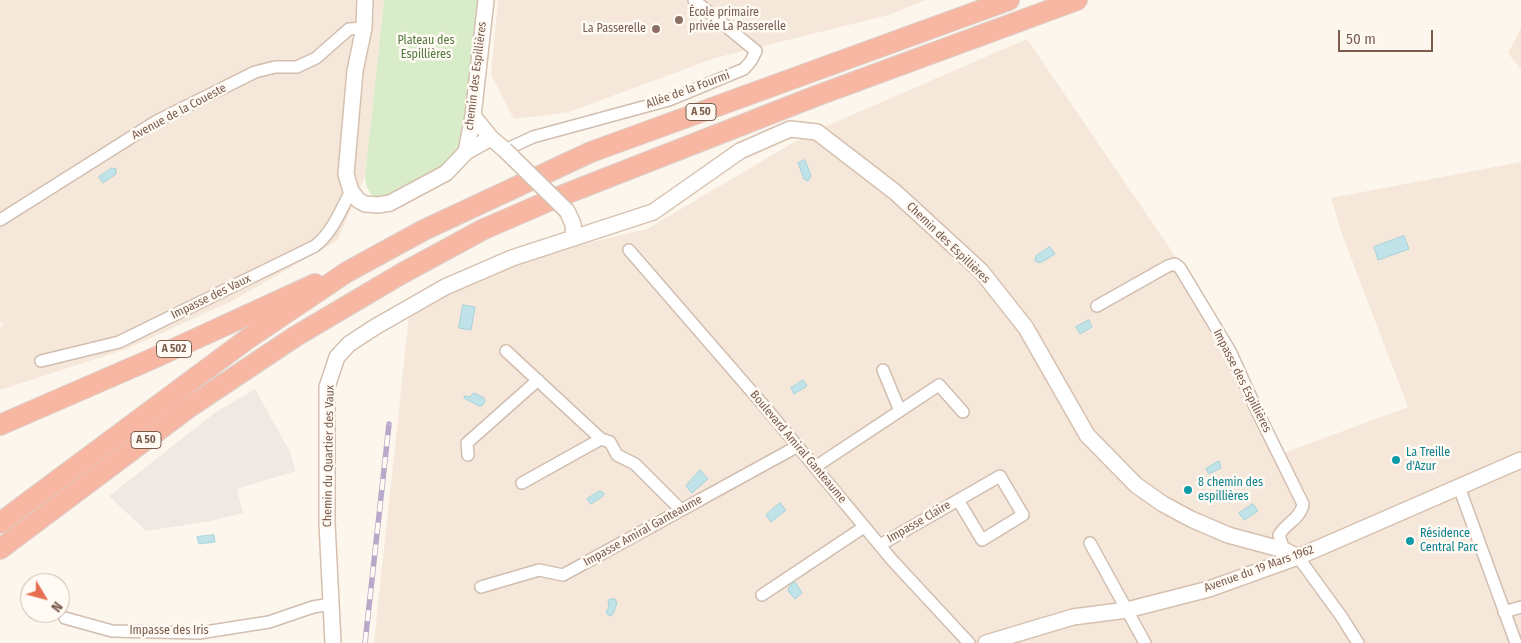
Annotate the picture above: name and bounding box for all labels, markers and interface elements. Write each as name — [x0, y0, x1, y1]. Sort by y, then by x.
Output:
place label: École primaire privée La Passerelle — [689, 6, 786, 34]
marker: École primaire privée La Passerelle — [673, 14, 685, 26]
scale bar — [1341, 20, 1436, 52]
street label: chemin des Espillières — [462, 21, 490, 131]
place label: La Passerelle — [583, 22, 646, 36]
marker: La Passerelle — [650, 23, 662, 35]
text: 50 m — [1346, 30, 1376, 48]
park label: Plateau des Espillières — [397, 34, 455, 62]
street label: Allée de la Fourmi — [644, 68, 732, 112]
street label: Avenue de la Coueste — [129, 81, 229, 143]
road number: A 50 — [686, 104, 716, 120]
street label: Chemin des Espillières — [903, 200, 993, 286]
street label: Impasse des Vaux — [169, 272, 253, 322]
street label: Impasse des Espillières — [1210, 327, 1274, 435]
road number: A 502 — [156, 340, 192, 358]
street label: Chemin du Quartier des Vaux — [321, 385, 337, 527]
street label: Boulevard Amiral Ganteaume — [747, 388, 849, 506]
road number: A 50 — [131, 432, 161, 448]
place label: La Treille d'Azur — [1406, 446, 1450, 474]
marker: La Treille d'Azur — [1390, 454, 1402, 466]
place label: 8 chemin des espillières — [1198, 476, 1263, 504]
marker: 8 chemin des espillières — [1182, 484, 1194, 496]
street label: Impasse Amiral Ganteaume — [581, 492, 705, 570]
street label: Impasse Claire — [885, 498, 953, 546]
place label: Résidence Central Parc — [1420, 527, 1478, 555]
marker: Résidence Central Parc — [1404, 535, 1416, 547]
street label: Avenue du 19 Mars 1962 — [1202, 542, 1316, 596]
north arrow — [20, 573, 70, 623]
text: N — [47, 598, 66, 615]
street label: Impasse des Iris — [129, 624, 209, 638]

